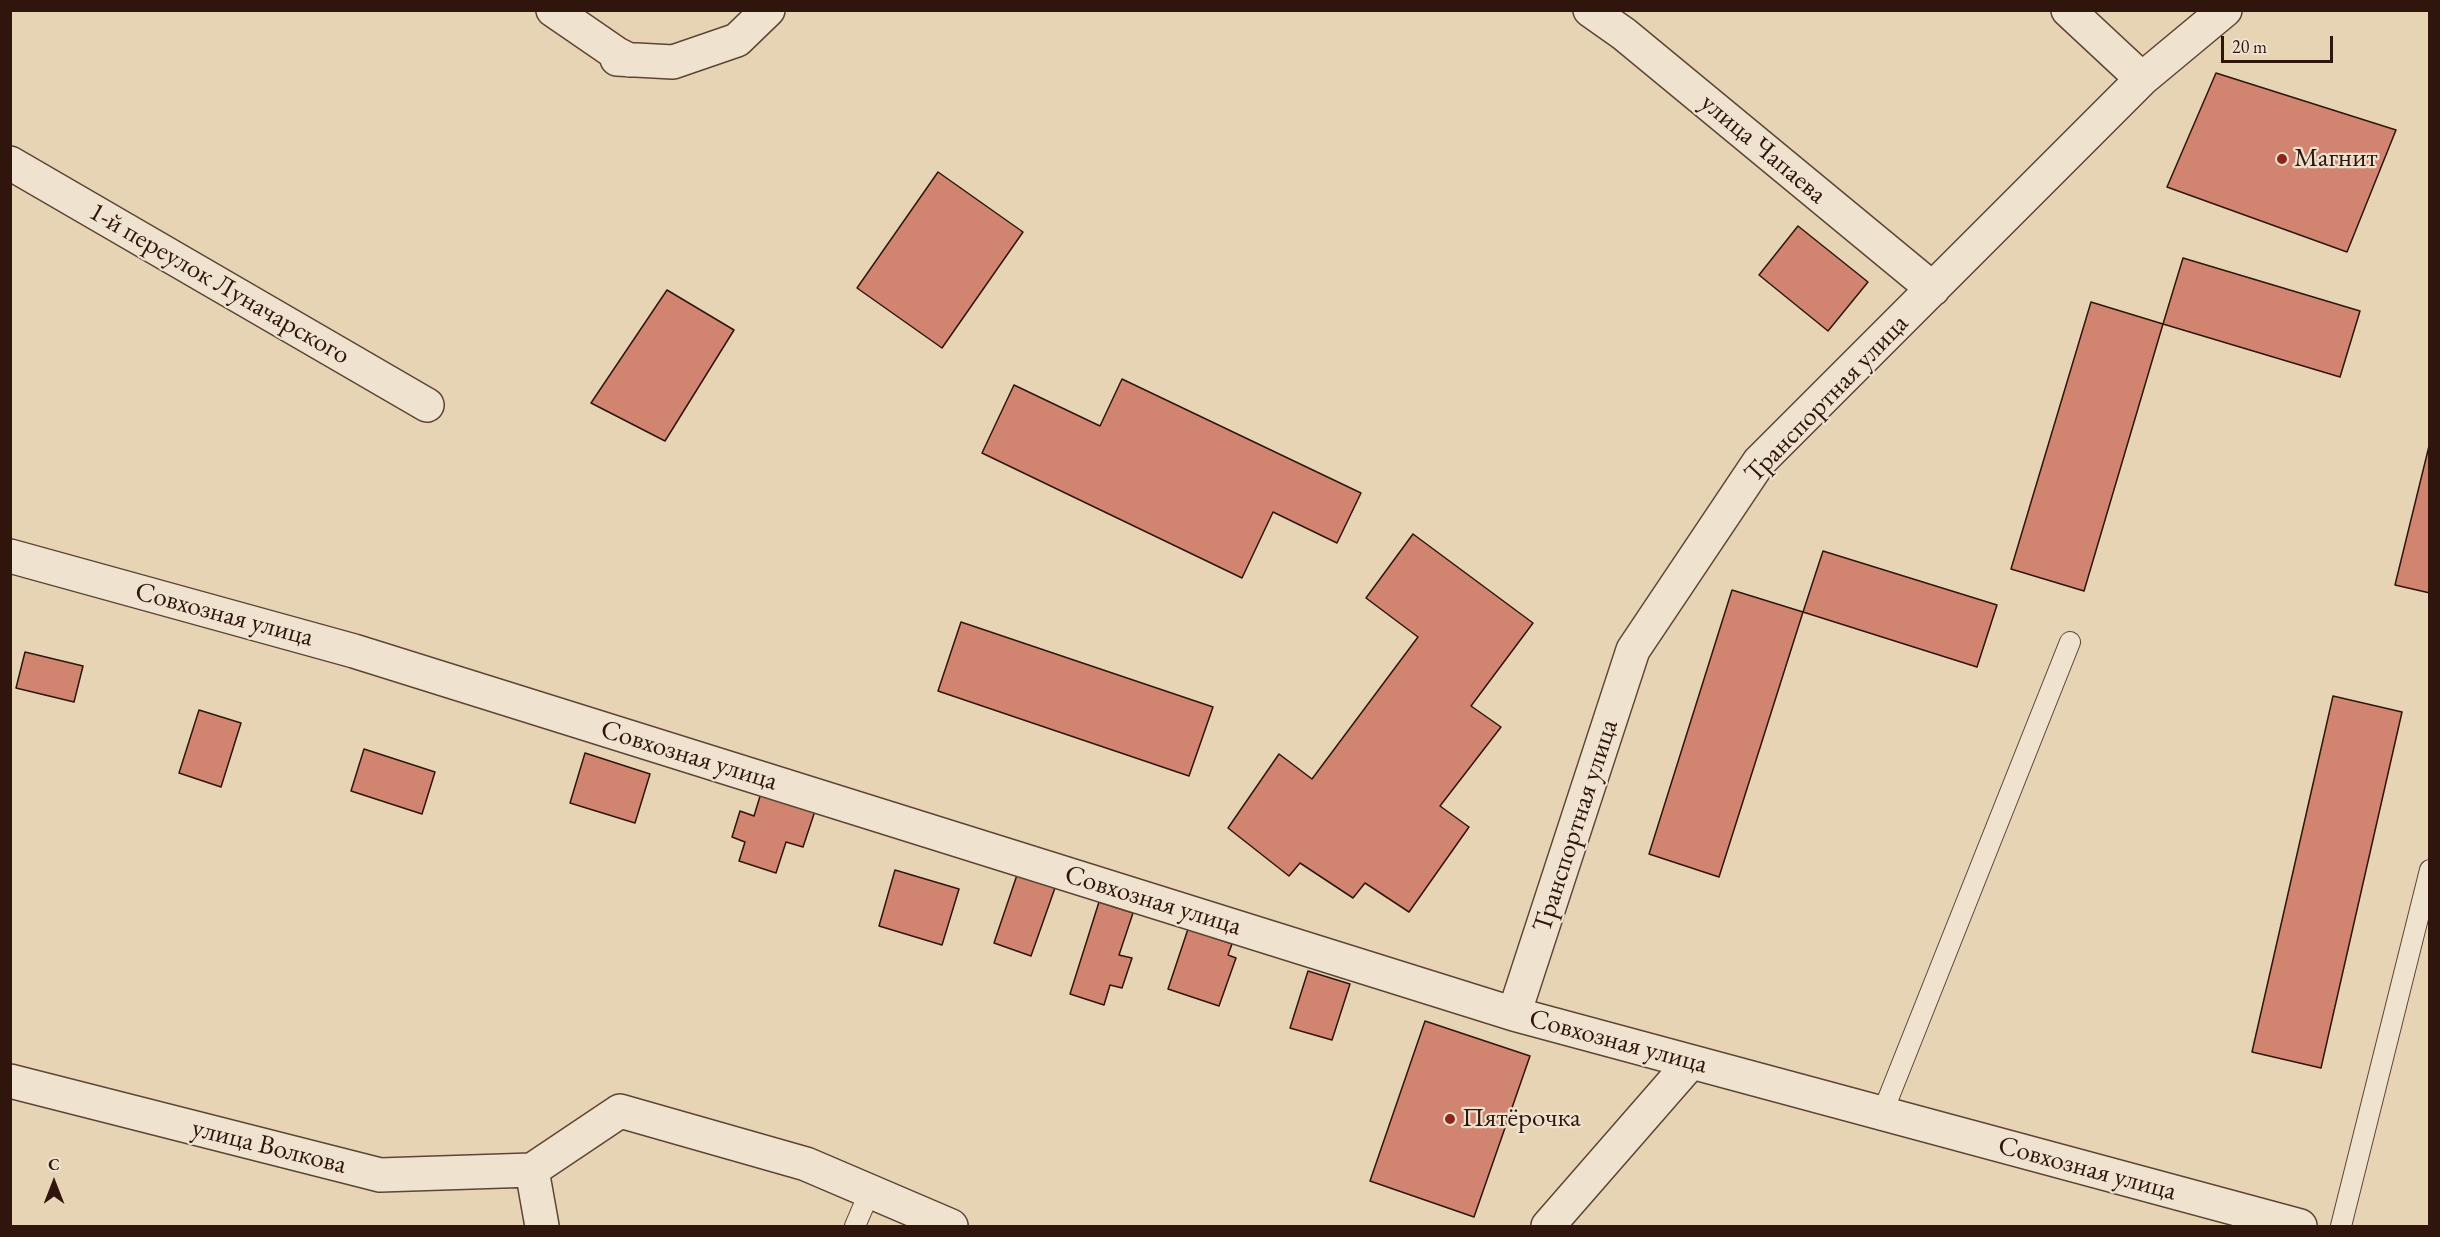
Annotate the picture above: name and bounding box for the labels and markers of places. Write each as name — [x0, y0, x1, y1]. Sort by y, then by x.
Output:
place label: Магнит — [2294, 143, 2378, 175]
marker: Магнит — [2275, 152, 2289, 166]
place label: Пятёрочка — [1462, 1103, 1581, 1135]
marker: Пятёрочка — [1443, 1112, 1457, 1126]

